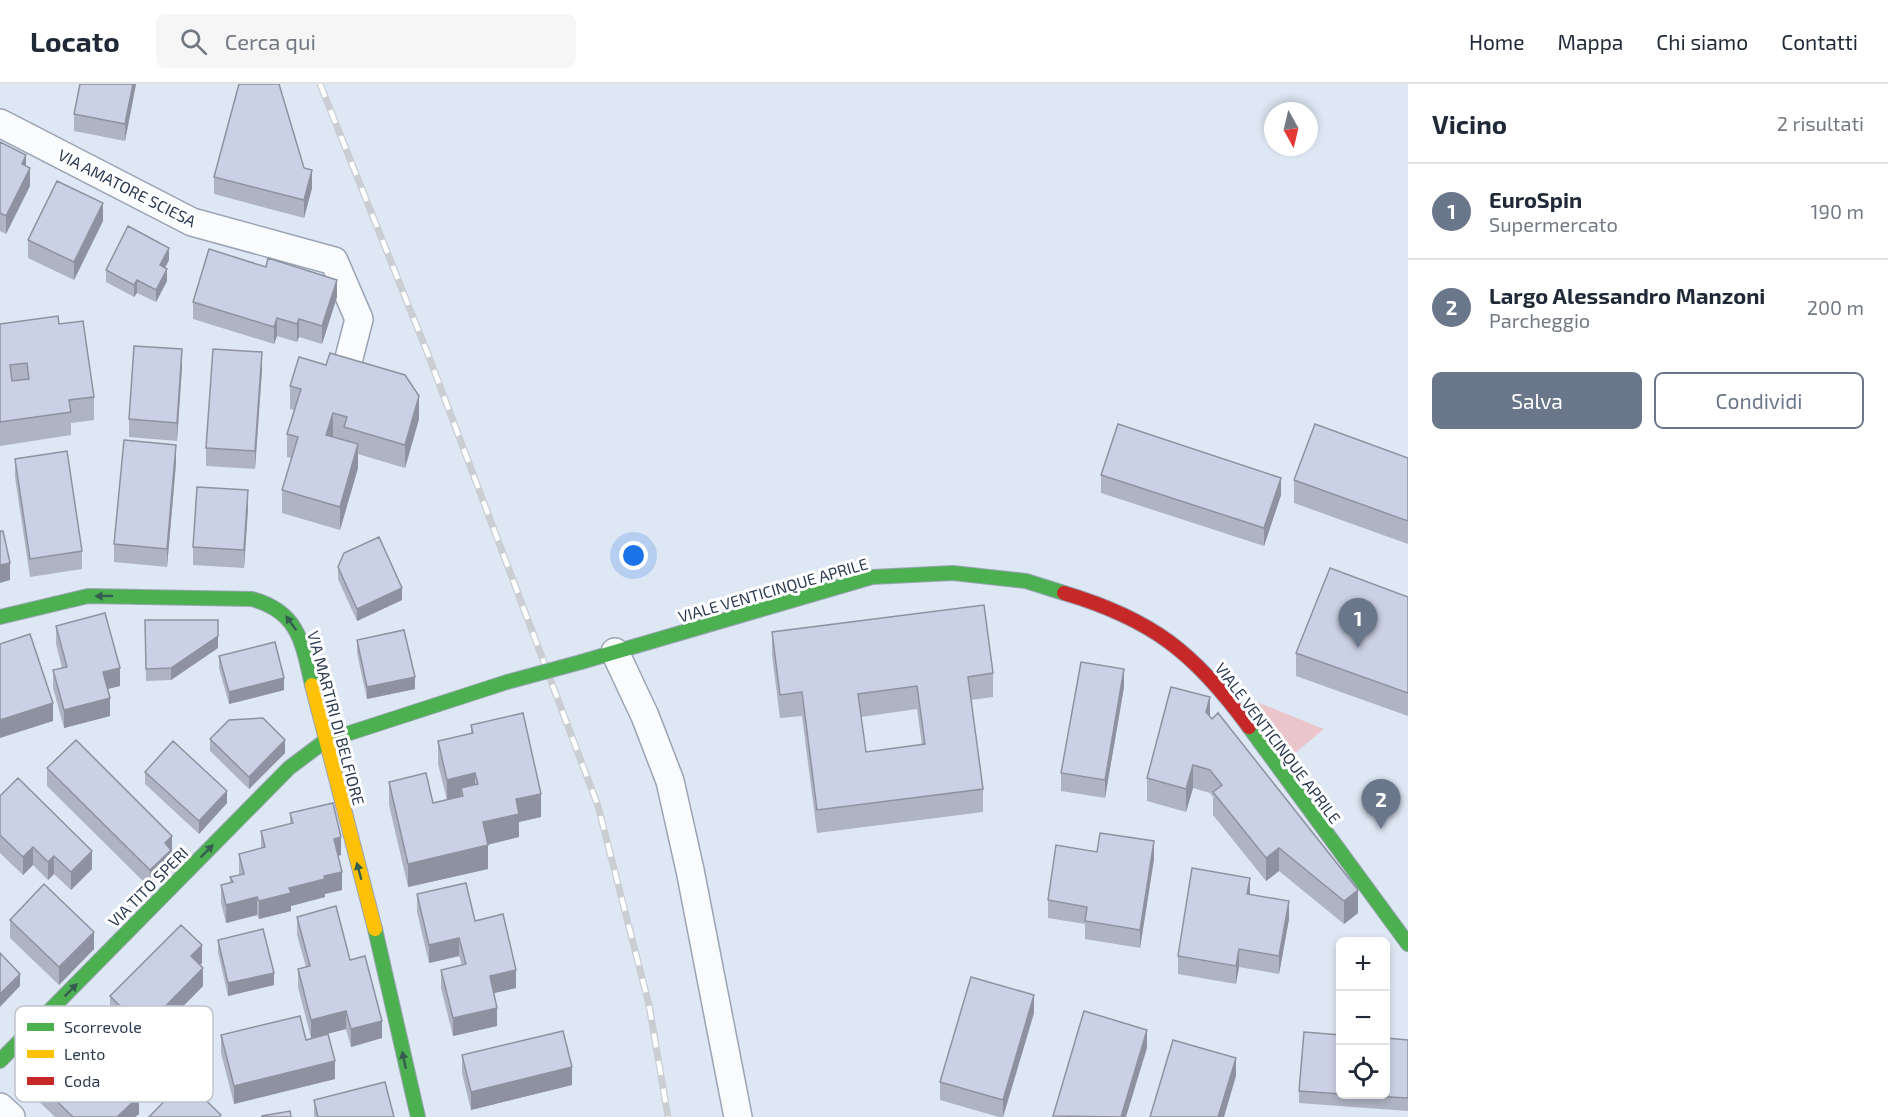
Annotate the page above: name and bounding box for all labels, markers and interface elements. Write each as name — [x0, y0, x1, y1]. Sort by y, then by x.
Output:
search box — [156, 14, 576, 68]
text: Locato — [30, 24, 120, 58]
icon: search — [177, 25, 210, 58]
text: Cerca qui — [225, 28, 316, 54]
text: Home — [1469, 29, 1525, 54]
text: Mappa — [1558, 29, 1623, 54]
text: Chi siamo — [1656, 29, 1748, 54]
text: Contatti — [1781, 29, 1858, 54]
north arrow — [1264, 102, 1318, 156]
text: Vicino — [1432, 108, 1507, 139]
text: 2 risultati — [1777, 111, 1864, 135]
street label: VIA AMATORE SCIESA — [55, 145, 199, 231]
text: EuroSpin — [1489, 186, 1582, 212]
text: 1 — [1447, 199, 1456, 223]
text: 190 m — [1811, 199, 1864, 223]
text: Supermercato — [1489, 212, 1618, 236]
text: Largo Alessandro Manzoni — [1489, 282, 1765, 308]
text: 2 — [1446, 295, 1457, 319]
text: 200 m — [1807, 295, 1864, 319]
text: Parcheggio — [1489, 308, 1590, 332]
button: Salva — [1432, 372, 1642, 429]
button: Condividi — [1654, 372, 1864, 429]
your location — [619, 541, 648, 570]
street label: VIALE VENTICINQUE APRILE — [676, 553, 870, 627]
one-way arrow — [95, 591, 114, 600]
pin: 1 — [1338, 598, 1378, 648]
one-way arrow — [285, 615, 297, 631]
street label: VIA MARTIRI DI BELFIORE — [304, 629, 369, 807]
street label: VIALE VENTICINQUE APRILE — [1211, 659, 1345, 828]
pin: 2 — [1362, 780, 1400, 829]
street label: VIA TITO SPERI — [104, 843, 191, 930]
one-way arrow — [200, 844, 214, 858]
one-way arrow — [354, 861, 364, 880]
map controls — [1336, 937, 1390, 1099]
button: + — [1336, 937, 1390, 991]
one-way arrow — [63, 983, 77, 997]
button: − — [1336, 991, 1390, 1045]
legend — [15, 1006, 213, 1102]
text: Scorrevole — [64, 1017, 142, 1036]
text: Lento — [64, 1044, 105, 1063]
button: locate — [1336, 1045, 1390, 1099]
one-way arrow — [399, 1051, 408, 1070]
text: Coda — [64, 1071, 100, 1090]

